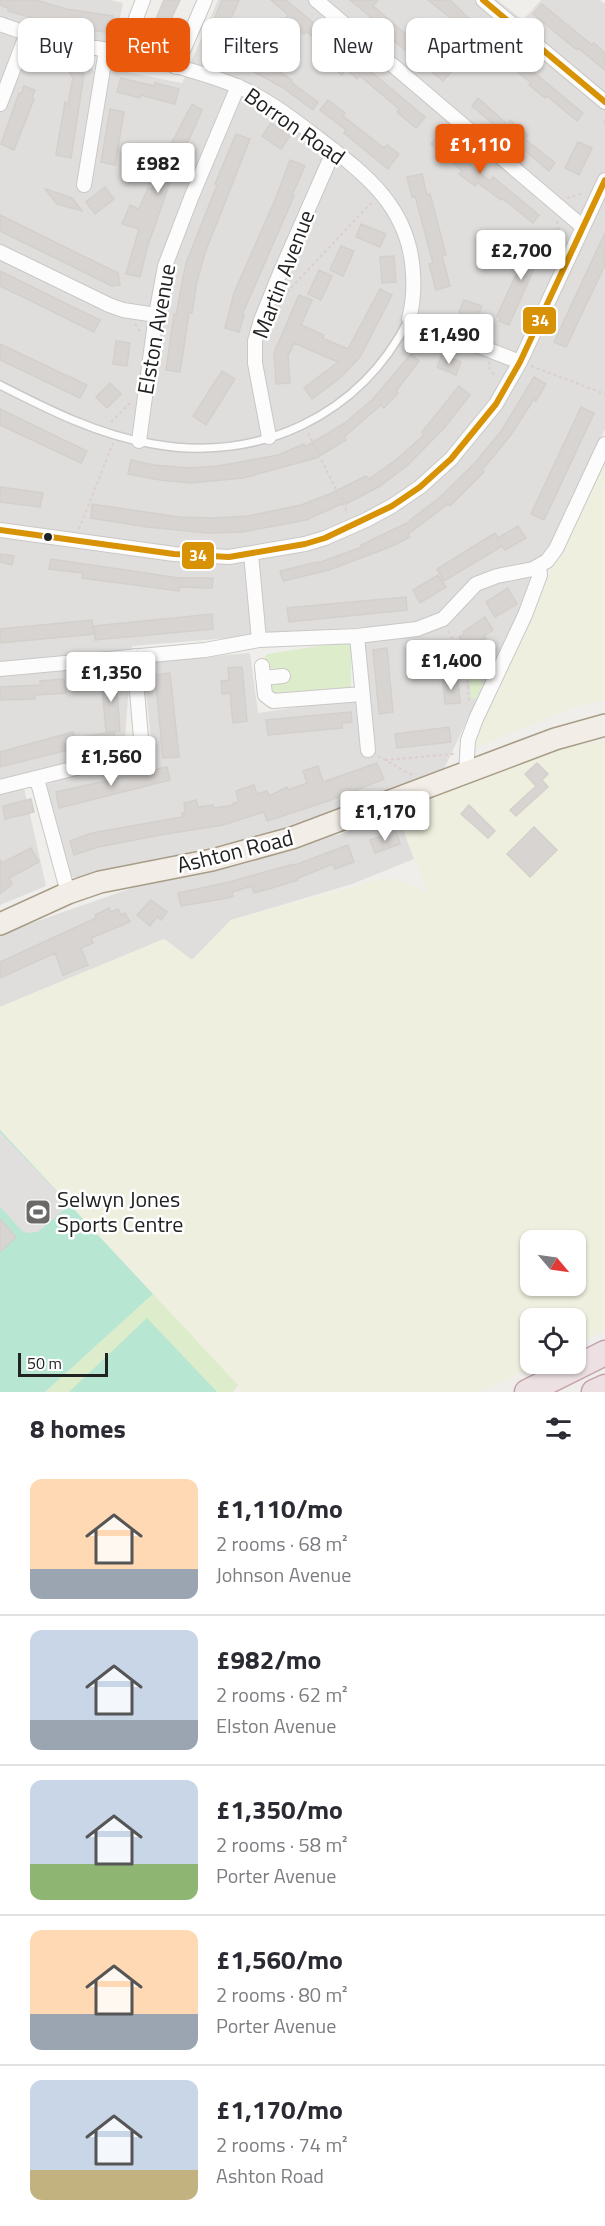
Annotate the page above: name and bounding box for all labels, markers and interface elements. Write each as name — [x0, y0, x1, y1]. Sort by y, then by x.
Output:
chip: Buy — [18, 18, 94, 72]
chip: Rent — [106, 18, 190, 72]
chip: Filters — [202, 18, 300, 72]
chip: New — [312, 18, 394, 72]
chip: Apartment — [406, 18, 544, 72]
street label: Borron Road — [238, 79, 352, 173]
pin: £1,110 — [431, 124, 529, 175]
text: £1,110 — [449, 128, 511, 159]
pin: £982 — [122, 143, 194, 194]
text: £982 — [136, 147, 180, 178]
street label: Martin Avenue — [243, 205, 323, 343]
pin: £2,700 — [472, 230, 570, 281]
text: £2,700 — [490, 234, 552, 265]
street label: Elston Avenue — [128, 261, 184, 397]
line badge: 34 — [522, 306, 557, 335]
text: 34 — [531, 308, 549, 332]
pin: £1,490 — [400, 314, 498, 365]
text: £1,490 — [418, 318, 480, 349]
unlabelled marker — [42, 531, 54, 543]
line badge: 34 — [181, 541, 215, 570]
text: 34 — [189, 543, 207, 567]
pin: £1,400 — [402, 640, 500, 691]
text: £1,400 — [420, 644, 482, 675]
pin: £1,350 — [62, 652, 160, 703]
text: £1,350 — [80, 656, 142, 687]
pin: £1,560 — [62, 736, 160, 787]
text: £1,560 — [80, 740, 142, 771]
pin: £1,170 — [336, 791, 434, 842]
text: £1,170 — [354, 795, 416, 826]
street label: Ashton Road — [173, 820, 297, 882]
place label: Selwyn Jones Sports Centre — [57, 1182, 183, 1241]
sports icon: Selwyn Jones Sports Centre — [23, 1197, 53, 1227]
north arrow — [520, 1230, 586, 1296]
map controls — [520, 1230, 586, 1374]
button: locate — [520, 1308, 586, 1374]
scale bar — [18, 1350, 108, 1378]
text: 50 m — [27, 1351, 62, 1375]
text: 8 homes — [30, 1409, 126, 1448]
icon: filters — [542, 1412, 575, 1445]
text: £1,110/mo — [216, 1489, 343, 1528]
icon: home — [78, 1503, 150, 1575]
text: 2 rooms · 68 m² — [216, 1528, 348, 1559]
text: Johnson Avenue — [216, 1559, 351, 1590]
text: £982/mo — [216, 1640, 321, 1679]
icon: home — [78, 1654, 150, 1726]
text: 2 rooms · 62 m² — [216, 1679, 348, 1710]
text: Elston Avenue — [216, 1710, 336, 1741]
text: £1,350/mo — [216, 1790, 343, 1829]
icon: home — [78, 1804, 150, 1876]
text: 2 rooms · 58 m² — [216, 1829, 348, 1860]
text: Porter Avenue — [216, 1860, 336, 1891]
text: £1,560/mo — [216, 1940, 343, 1979]
icon: home — [78, 1954, 150, 2026]
text: 2 rooms · 80 m² — [216, 1979, 348, 2010]
text: Porter Avenue — [216, 2010, 336, 2041]
text: £1,170/mo — [216, 2090, 343, 2129]
icon: home — [78, 2104, 150, 2176]
text: 2 rooms · 74 m² — [216, 2129, 348, 2160]
text: Ashton Road — [216, 2160, 324, 2191]

